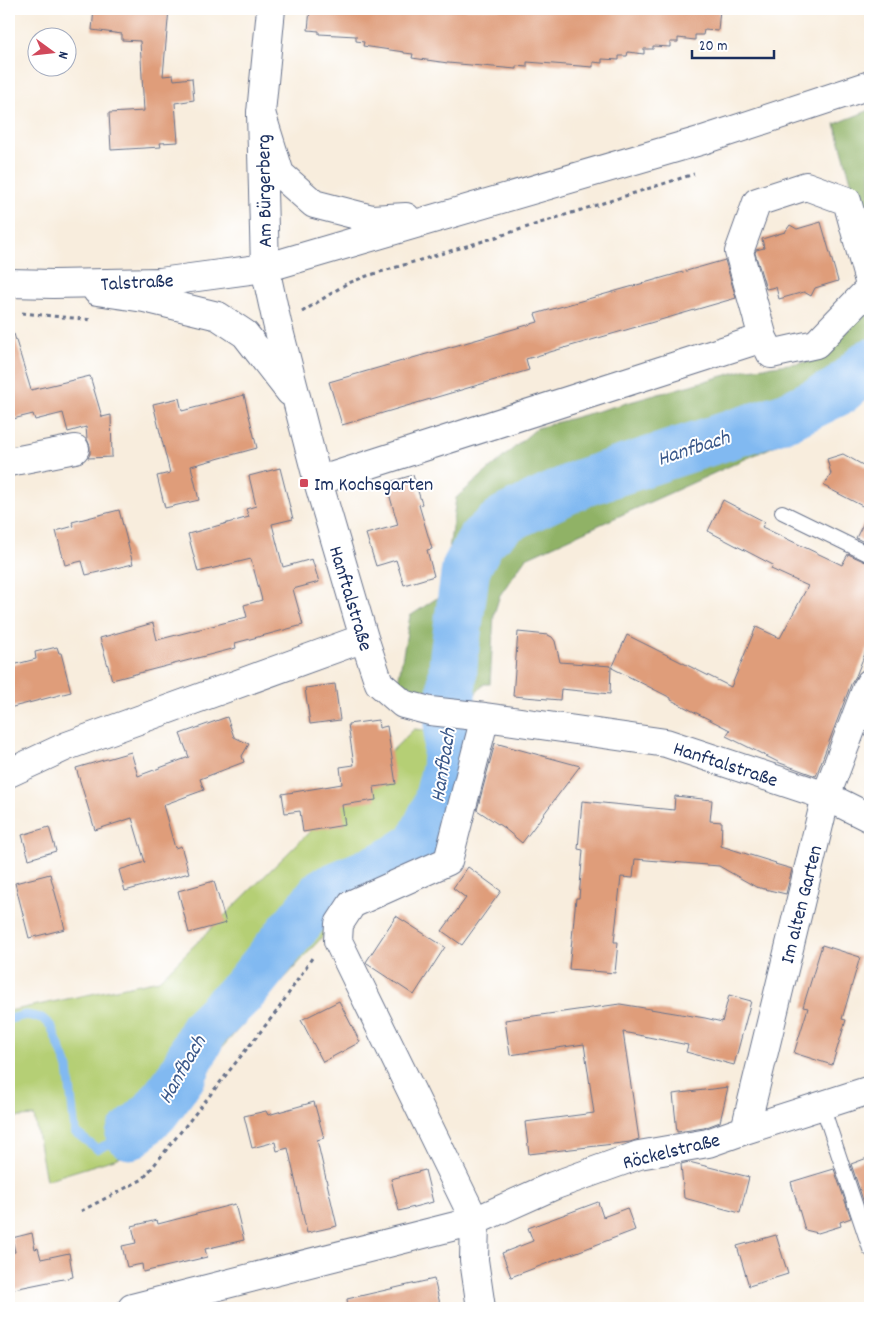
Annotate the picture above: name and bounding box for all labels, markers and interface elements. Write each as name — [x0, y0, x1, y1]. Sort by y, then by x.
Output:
north arrow — [28, 28, 78, 78]
scale bar — [692, 28, 774, 60]
text: 20 m — [699, 36, 727, 58]
text: N — [52, 49, 73, 61]
street label: Am Bürgerberg — [251, 134, 281, 248]
street label: Talstraße — [100, 268, 175, 300]
water label: Hanfbach — [654, 424, 735, 476]
place label: Im Kochsgarten — [314, 472, 433, 500]
marker: Im Kochsgarten — [298, 477, 310, 489]
street label: Hanftalstraße — [320, 543, 378, 655]
water label: Hanfbach — [424, 725, 466, 805]
street label: Hanftalstraße — [669, 736, 781, 796]
street label: Im alten Garten — [775, 843, 831, 967]
water label: Hanfbach — [152, 1029, 216, 1110]
street label: Röckelstraße — [620, 1127, 723, 1179]

